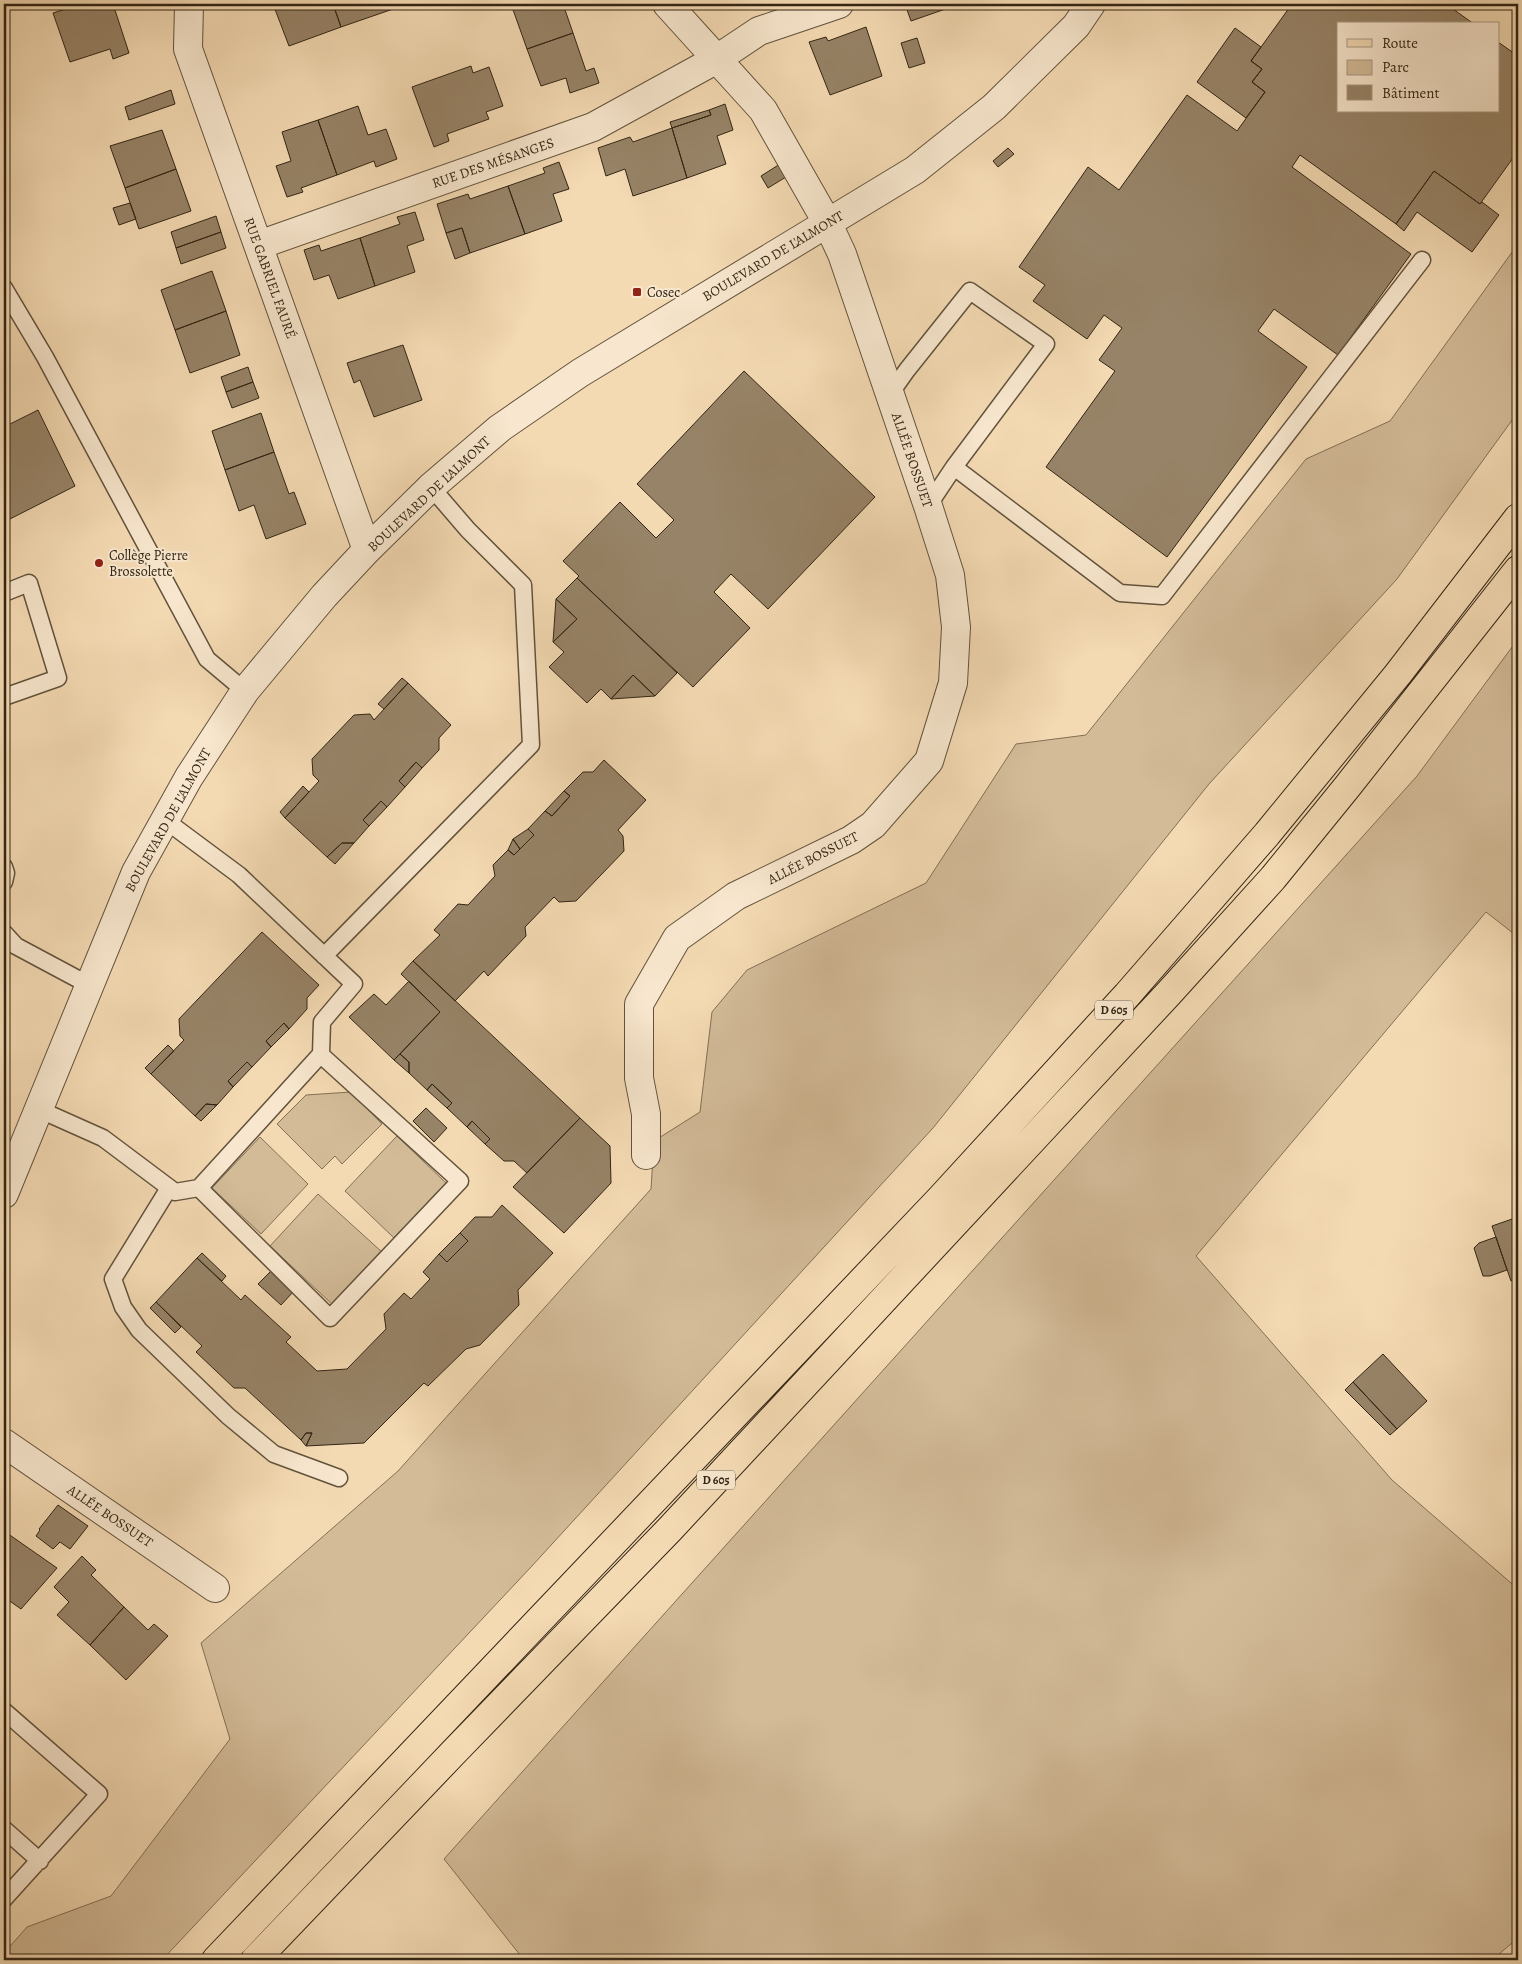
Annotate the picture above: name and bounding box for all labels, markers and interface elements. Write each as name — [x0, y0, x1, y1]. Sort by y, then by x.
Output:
legend — [1337, 22, 1500, 112]
text: Route — [1382, 33, 1418, 53]
text: Parc — [1382, 57, 1409, 77]
text: Bâtiment — [1382, 83, 1440, 103]
street label: RUE DES MÉSANGES — [429, 133, 557, 193]
street label: BOULEVARD DE L'ALMONT — [699, 206, 848, 306]
street label: RUE GABRIEL FAURÉ — [239, 215, 301, 341]
place label: Cosec — [647, 283, 680, 302]
marker: Cosec — [631, 286, 643, 298]
street label: ALLÉE BOSSUET — [886, 409, 937, 510]
street label: BOULEVARD DE L'ALMONT — [363, 432, 495, 556]
place label: Collège Pierre Brossolette — [109, 546, 188, 581]
marker: Collège Pierre Brossolette — [93, 557, 105, 569]
street label: BOULEVARD DE L'ALMONT — [120, 744, 216, 895]
street label: ALLÉE BOSSUET — [763, 827, 862, 890]
road number: D 605 — [1095, 1000, 1133, 1020]
road number: D 605 — [697, 1470, 735, 1490]
street label: ALLÉE BOSSUET — [63, 1480, 157, 1552]

